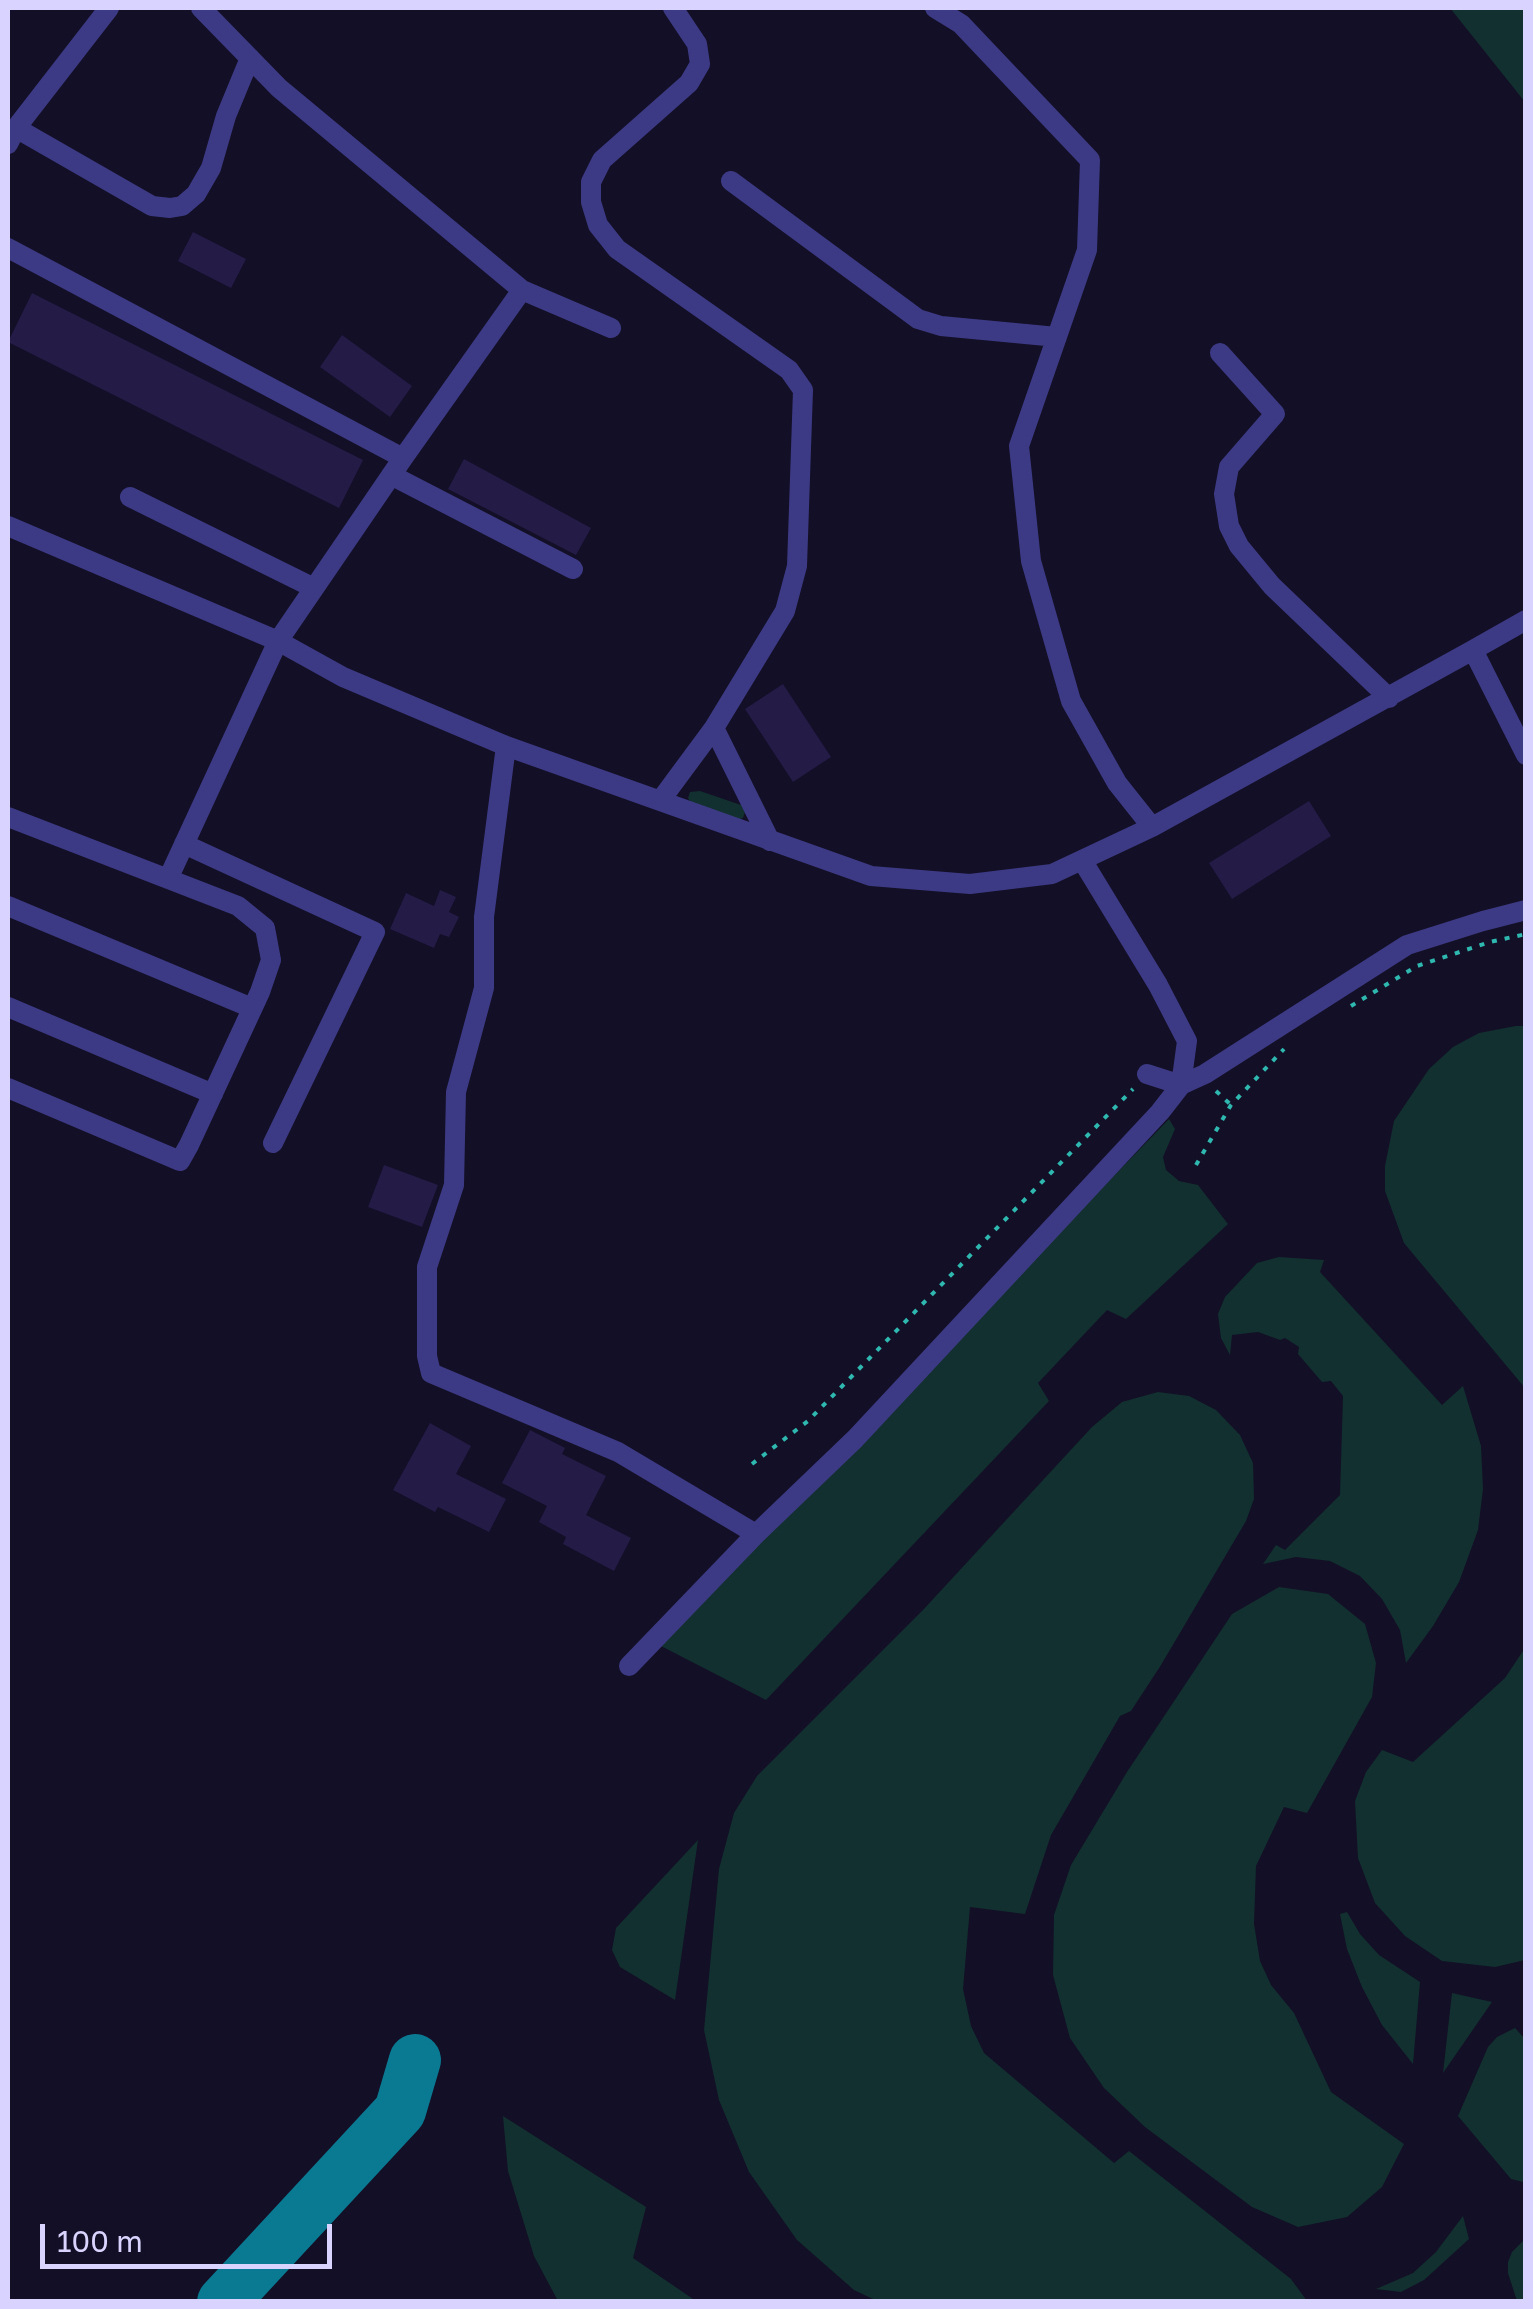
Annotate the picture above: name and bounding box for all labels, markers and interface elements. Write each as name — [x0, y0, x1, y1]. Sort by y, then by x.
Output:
scale bar — [45, 2204, 338, 2266]
text: 100 m — [57, 2223, 143, 2259]

